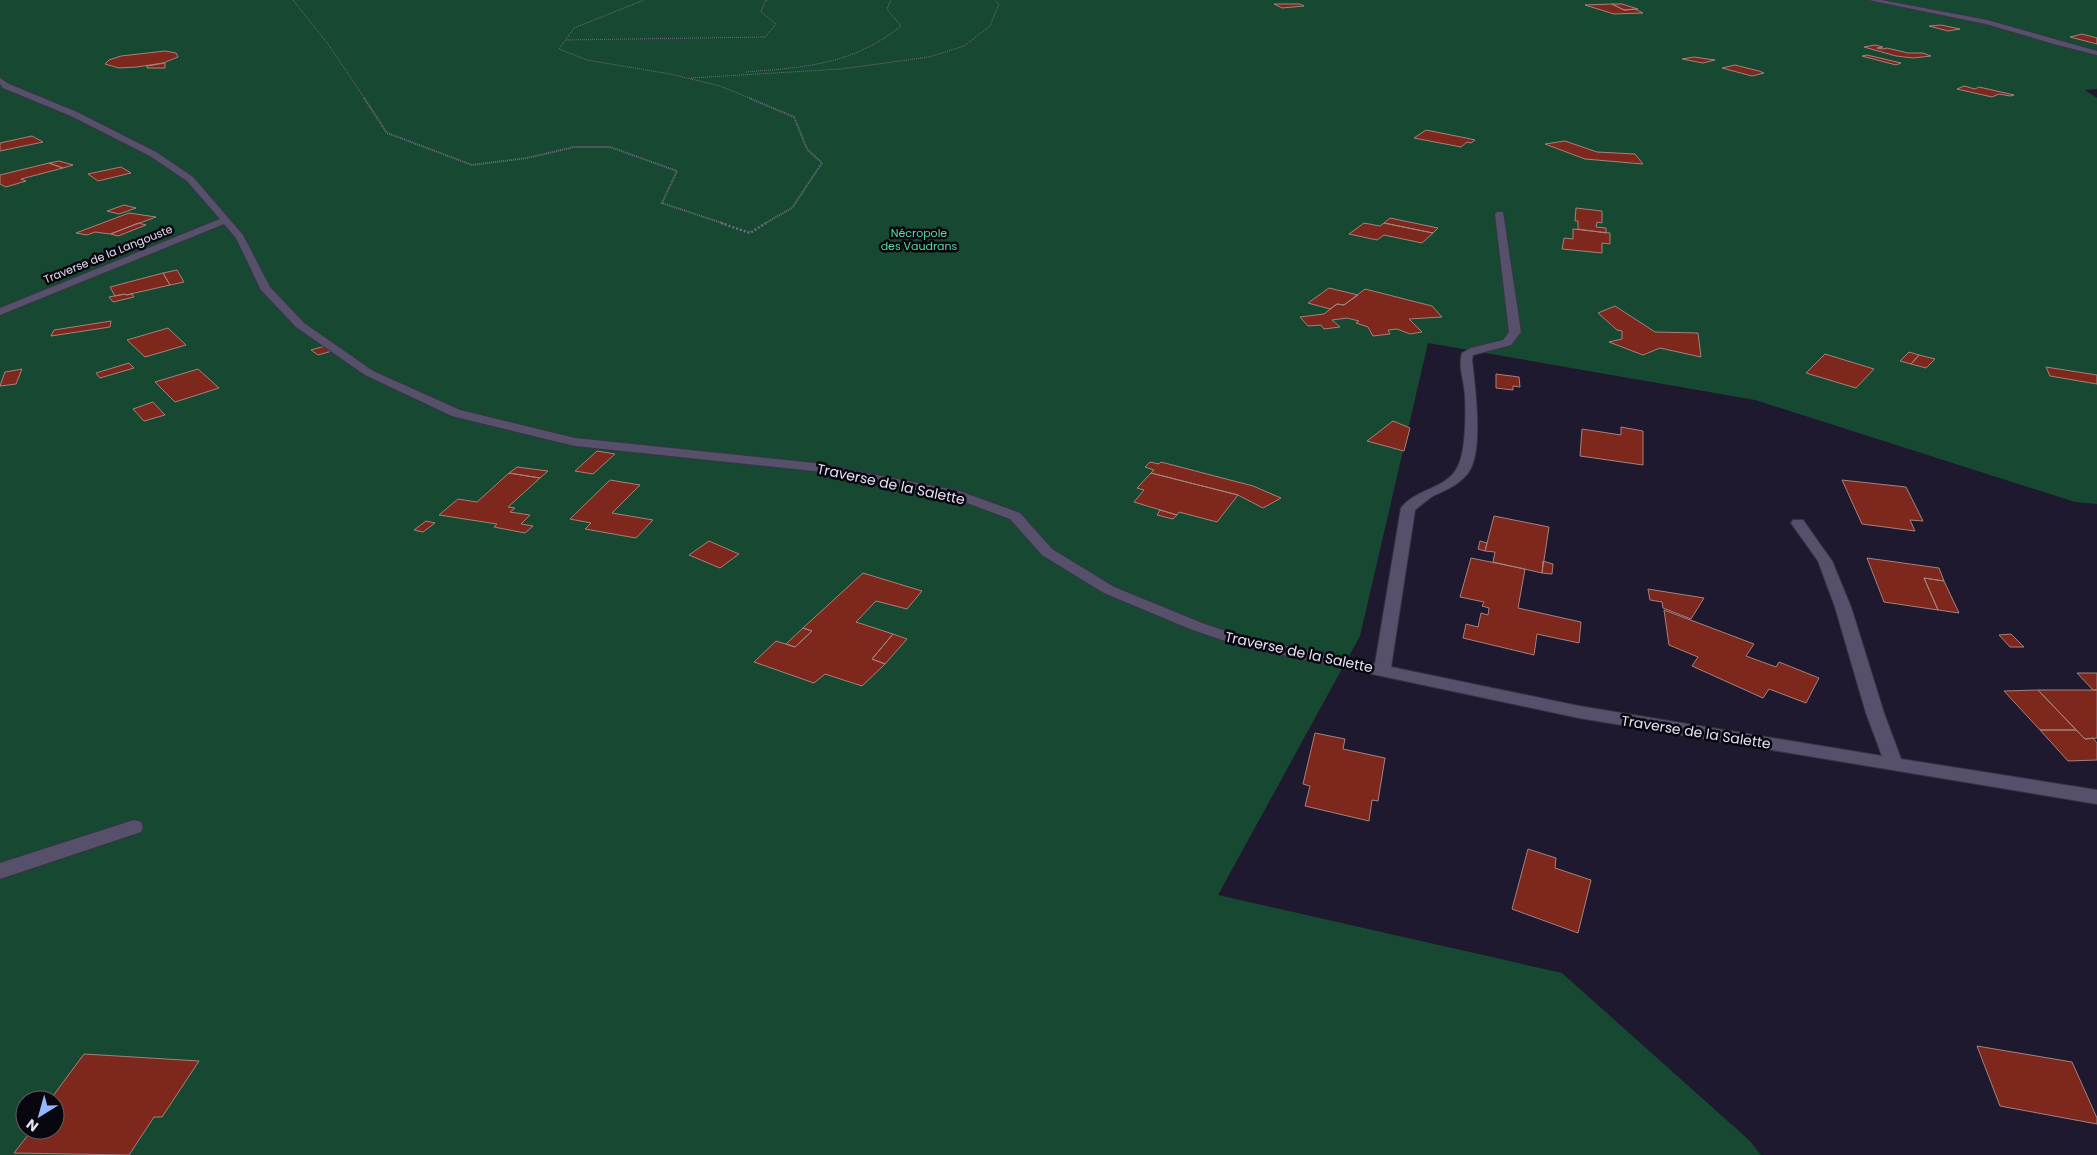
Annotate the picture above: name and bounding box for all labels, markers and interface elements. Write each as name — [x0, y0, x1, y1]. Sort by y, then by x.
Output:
street label: Traverse de la Langouste — [41, 221, 175, 287]
park label: Nécropole des Vaudrans — [881, 225, 958, 254]
street label: Traverse de la Salette — [815, 459, 967, 510]
street label: Traverse de la Salette — [1223, 627, 1375, 678]
street label: Traverse de la Salette — [1620, 710, 1772, 754]
north arrow — [15, 1090, 65, 1140]
text: N — [22, 1114, 42, 1137]

